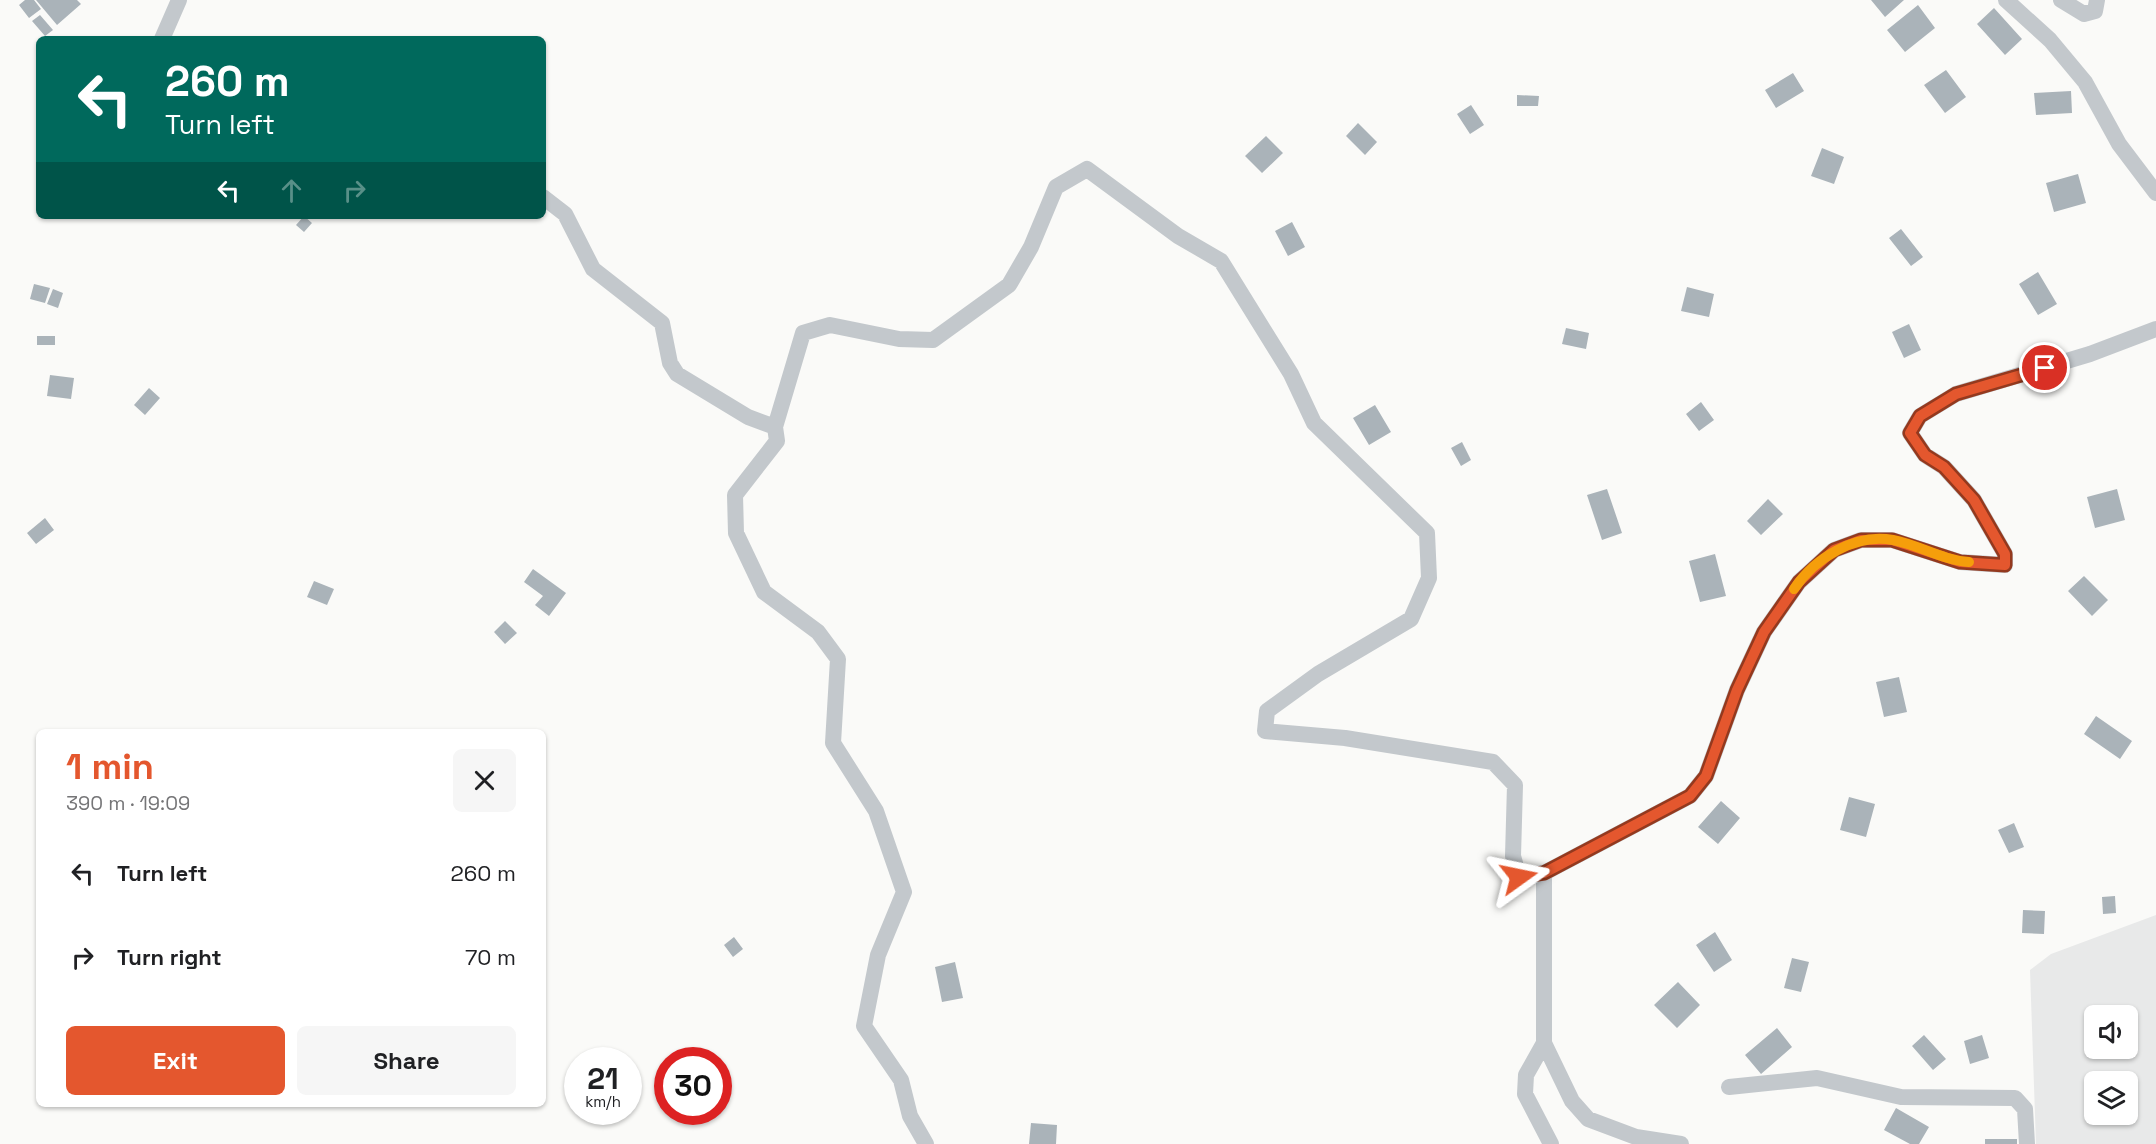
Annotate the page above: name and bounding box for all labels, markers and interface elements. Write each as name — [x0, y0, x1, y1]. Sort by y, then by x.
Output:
text: 260 m — [165, 55, 290, 108]
icon: left — [66, 60, 144, 138]
text: Turn left — [165, 107, 275, 142]
icon: left — [212, 174, 245, 207]
icon: ahead — [275, 174, 308, 207]
icon: right — [338, 174, 371, 207]
pin — [2019, 342, 2070, 393]
icon: arrive — [2028, 351, 2061, 384]
text: 1 min — [66, 744, 154, 790]
button: close — [453, 749, 516, 812]
text: 390 m · 19:09 — [66, 790, 190, 816]
position arrow — [1487, 845, 1551, 909]
icon: left — [66, 857, 99, 890]
text: Turn left — [117, 859, 207, 887]
text: 260 m — [451, 859, 516, 887]
icon: right — [66, 941, 99, 974]
text: Turn right — [117, 943, 222, 971]
text: 70 m — [465, 943, 516, 971]
map controls — [2084, 1005, 2138, 1125]
button: sound — [2084, 1005, 2138, 1059]
button: Exit — [66, 1026, 285, 1095]
button: Share — [297, 1026, 516, 1095]
speed limit sign: 30 — [654, 1047, 732, 1125]
text: 21 — [587, 1059, 619, 1098]
button: layers — [2084, 1071, 2138, 1125]
text: km/h — [585, 1092, 621, 1111]

